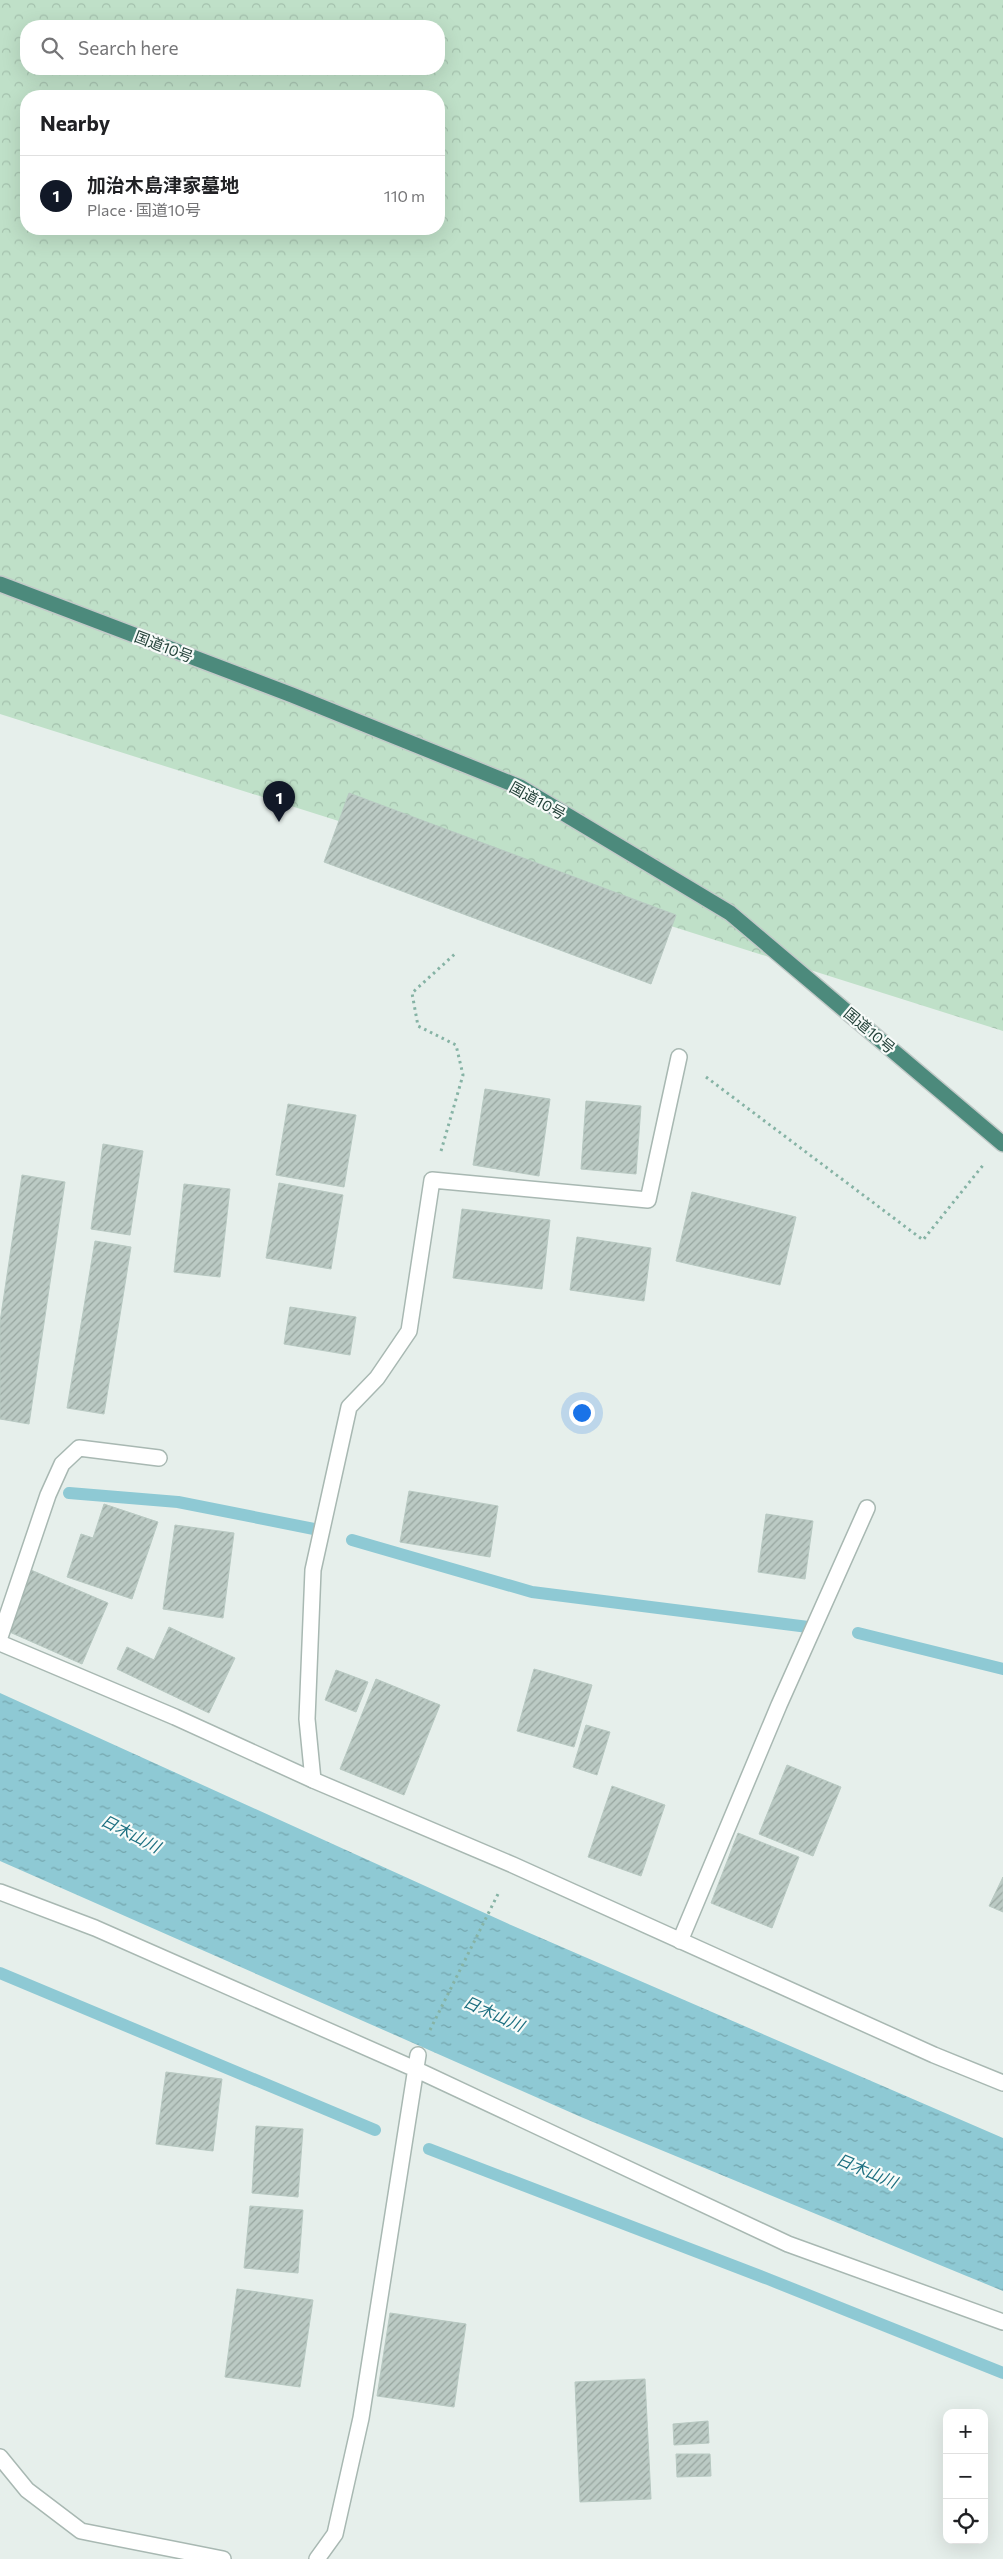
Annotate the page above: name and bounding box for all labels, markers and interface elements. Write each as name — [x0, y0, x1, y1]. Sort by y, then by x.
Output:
search box — [20, 20, 445, 75]
icon: search — [38, 34, 66, 62]
text: Search here — [78, 36, 178, 59]
text: Nearby — [40, 110, 110, 135]
text: 加治木島津家墓地 — [87, 173, 239, 196]
text: 1 — [52, 186, 60, 205]
text: 110 m — [384, 186, 425, 205]
text: Place · 国道10号 — [87, 200, 201, 219]
street label: 国道10号 — [132, 627, 196, 665]
street label: 国道10号 — [507, 777, 569, 823]
pin: 1 — [263, 781, 295, 822]
street label: 国道10号 — [841, 1003, 899, 1057]
your location — [569, 1400, 595, 1426]
water label: 日木山川 — [98, 1810, 166, 1857]
water label: 日木山川 — [461, 1991, 529, 2036]
water label: 日木山川 — [834, 2149, 902, 2192]
map controls — [943, 2409, 988, 2544]
button: + — [943, 2409, 988, 2454]
button: − — [943, 2454, 988, 2499]
button: locate — [943, 2499, 988, 2544]

